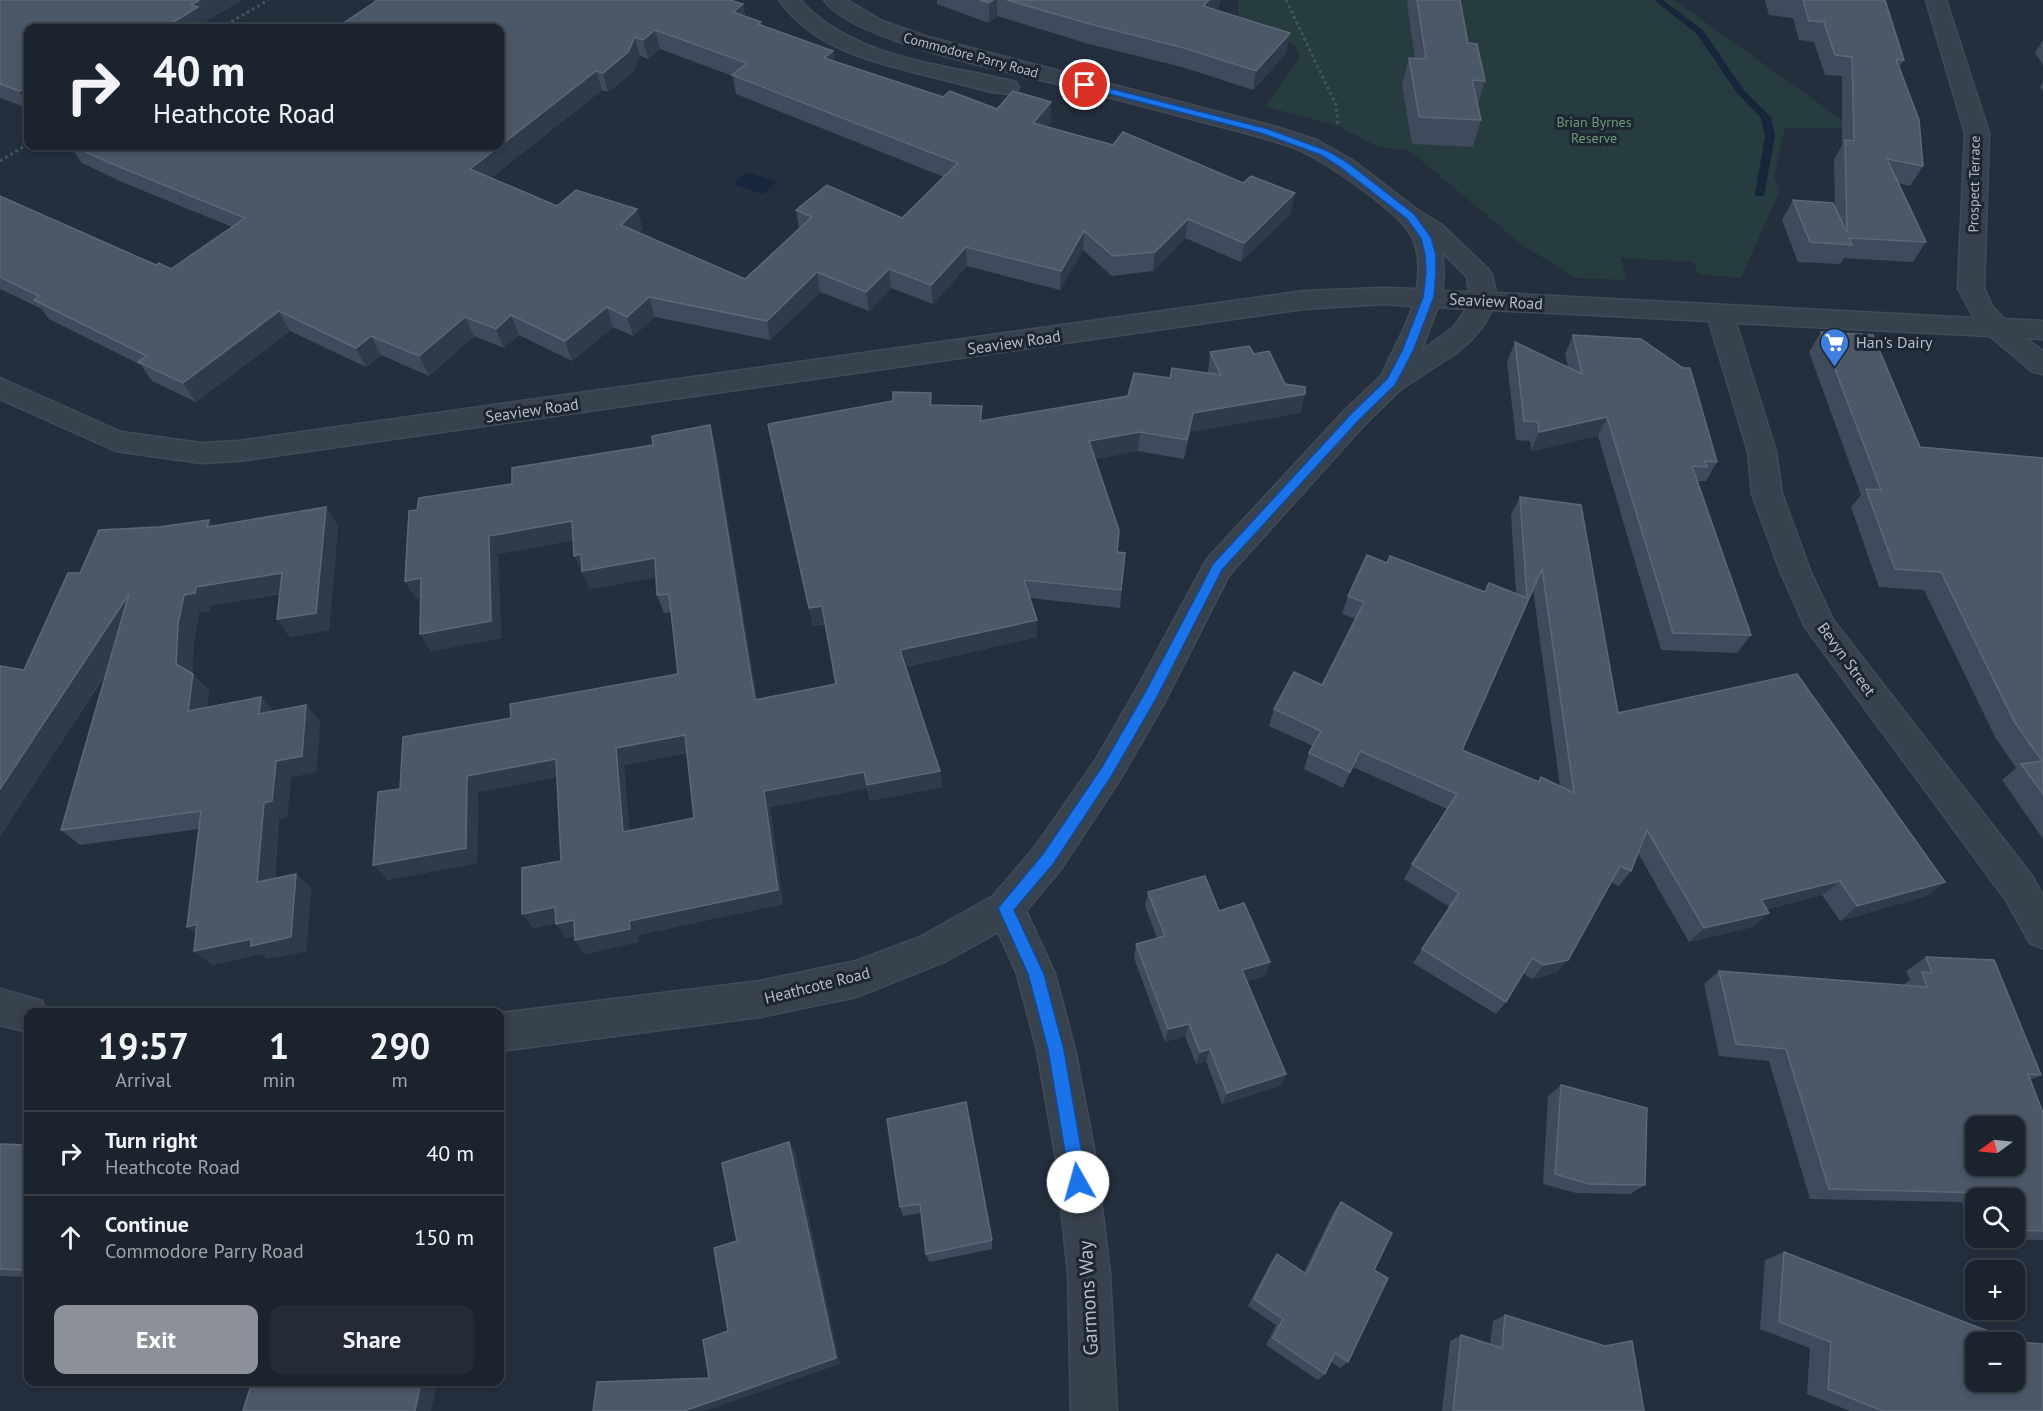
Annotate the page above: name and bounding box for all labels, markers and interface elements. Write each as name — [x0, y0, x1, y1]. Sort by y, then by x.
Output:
street label: Commodore Parry Road — [901, 28, 1041, 82]
text: 40 m — [153, 43, 245, 98]
icon: right — [54, 48, 132, 126]
pin — [1059, 59, 1110, 110]
icon: arrive — [1068, 68, 1101, 101]
text: Heathcote Road — [153, 96, 335, 130]
park label: Brian Byrnes Reserve — [1556, 113, 1632, 147]
street label: Prospect Terrace — [1964, 135, 1984, 233]
street label: Seaview Road — [1449, 289, 1543, 313]
street label: Seaview Road — [966, 326, 1062, 358]
supermarket icon: Han's Dairy — [1819, 326, 1851, 368]
place label: Han's Dairy — [1856, 332, 1933, 352]
street label: Seaview Road — [484, 394, 580, 426]
street label: Bevyn Street — [1814, 618, 1881, 700]
street label: Heathcote Road — [762, 962, 872, 1008]
text: 19:57 — [98, 1022, 189, 1069]
text: 1 — [269, 1022, 289, 1069]
text: 290 — [369, 1022, 430, 1069]
text: Arrival — [115, 1067, 171, 1093]
text: min — [263, 1067, 295, 1093]
text: m — [392, 1067, 408, 1093]
north arrow — [1965, 1116, 2025, 1176]
map controls — [1965, 1116, 2025, 1392]
text: Turn right — [105, 1126, 197, 1154]
icon: right — [54, 1137, 87, 1170]
text: 40 m — [426, 1139, 474, 1167]
position arrow — [1046, 1150, 1110, 1214]
text: Heathcote Road — [105, 1154, 240, 1180]
button: search — [1965, 1188, 2025, 1248]
text: Continue — [105, 1210, 189, 1238]
icon: ahead — [54, 1221, 87, 1254]
text: 150 m — [414, 1223, 474, 1251]
text: Commodore Parry Road — [105, 1238, 304, 1264]
street label: Garmons Way — [1072, 1239, 1104, 1356]
button: + — [1965, 1260, 2025, 1320]
button: Exit — [54, 1305, 258, 1374]
button: Share — [270, 1305, 474, 1374]
button: − — [1965, 1332, 2025, 1392]

